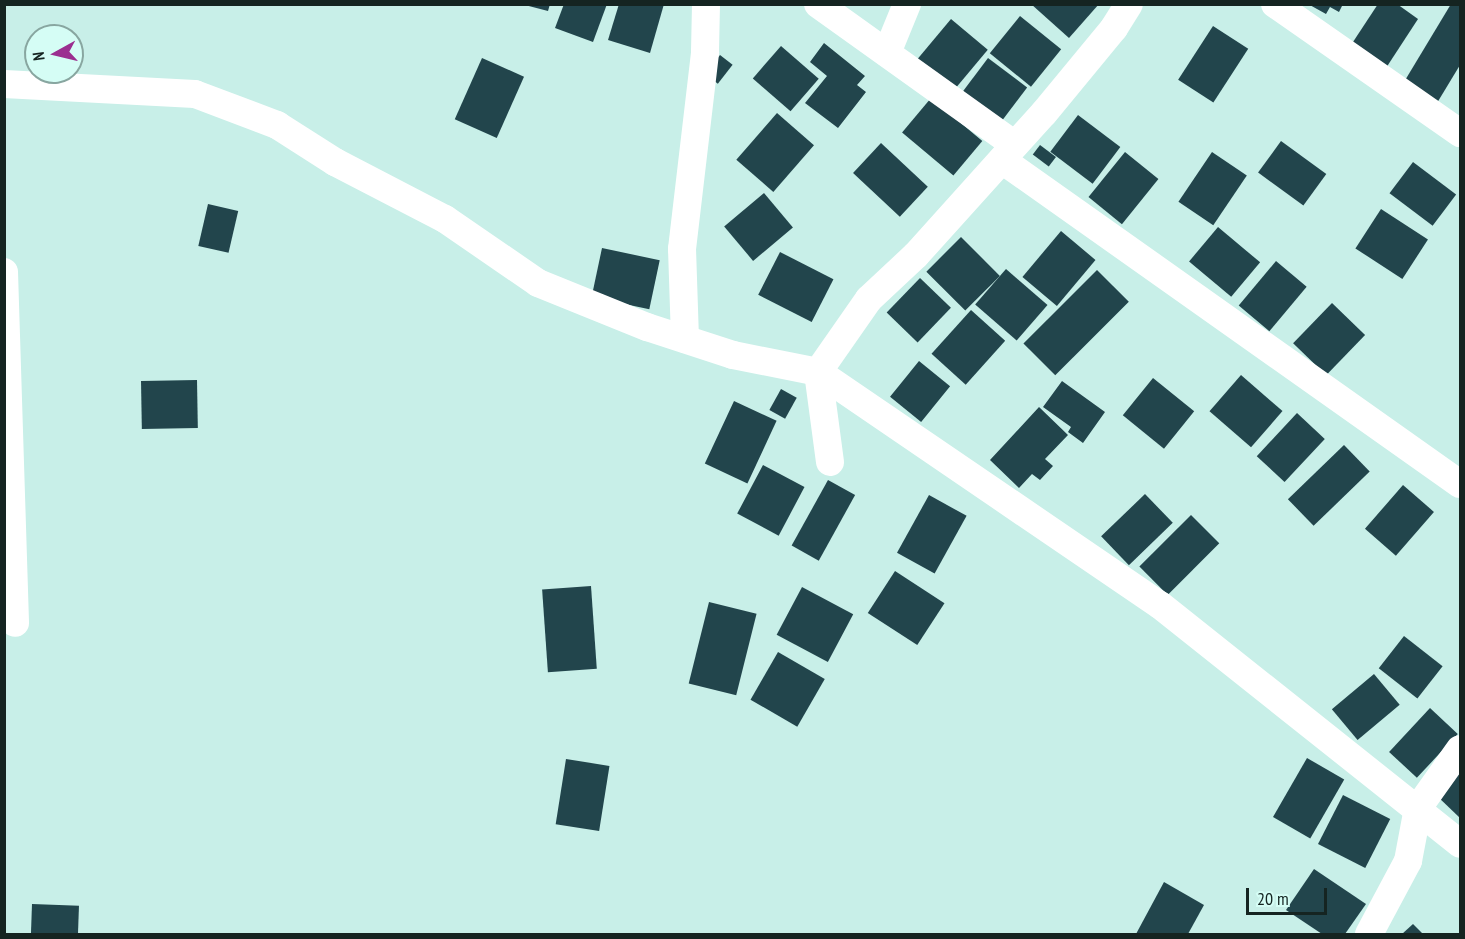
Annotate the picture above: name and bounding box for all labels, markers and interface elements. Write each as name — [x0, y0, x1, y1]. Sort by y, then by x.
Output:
north arrow — [24, 24, 84, 84]
text: N — [28, 51, 49, 62]
scale bar — [1249, 876, 1330, 914]
text: 20 m — [1257, 887, 1289, 910]

